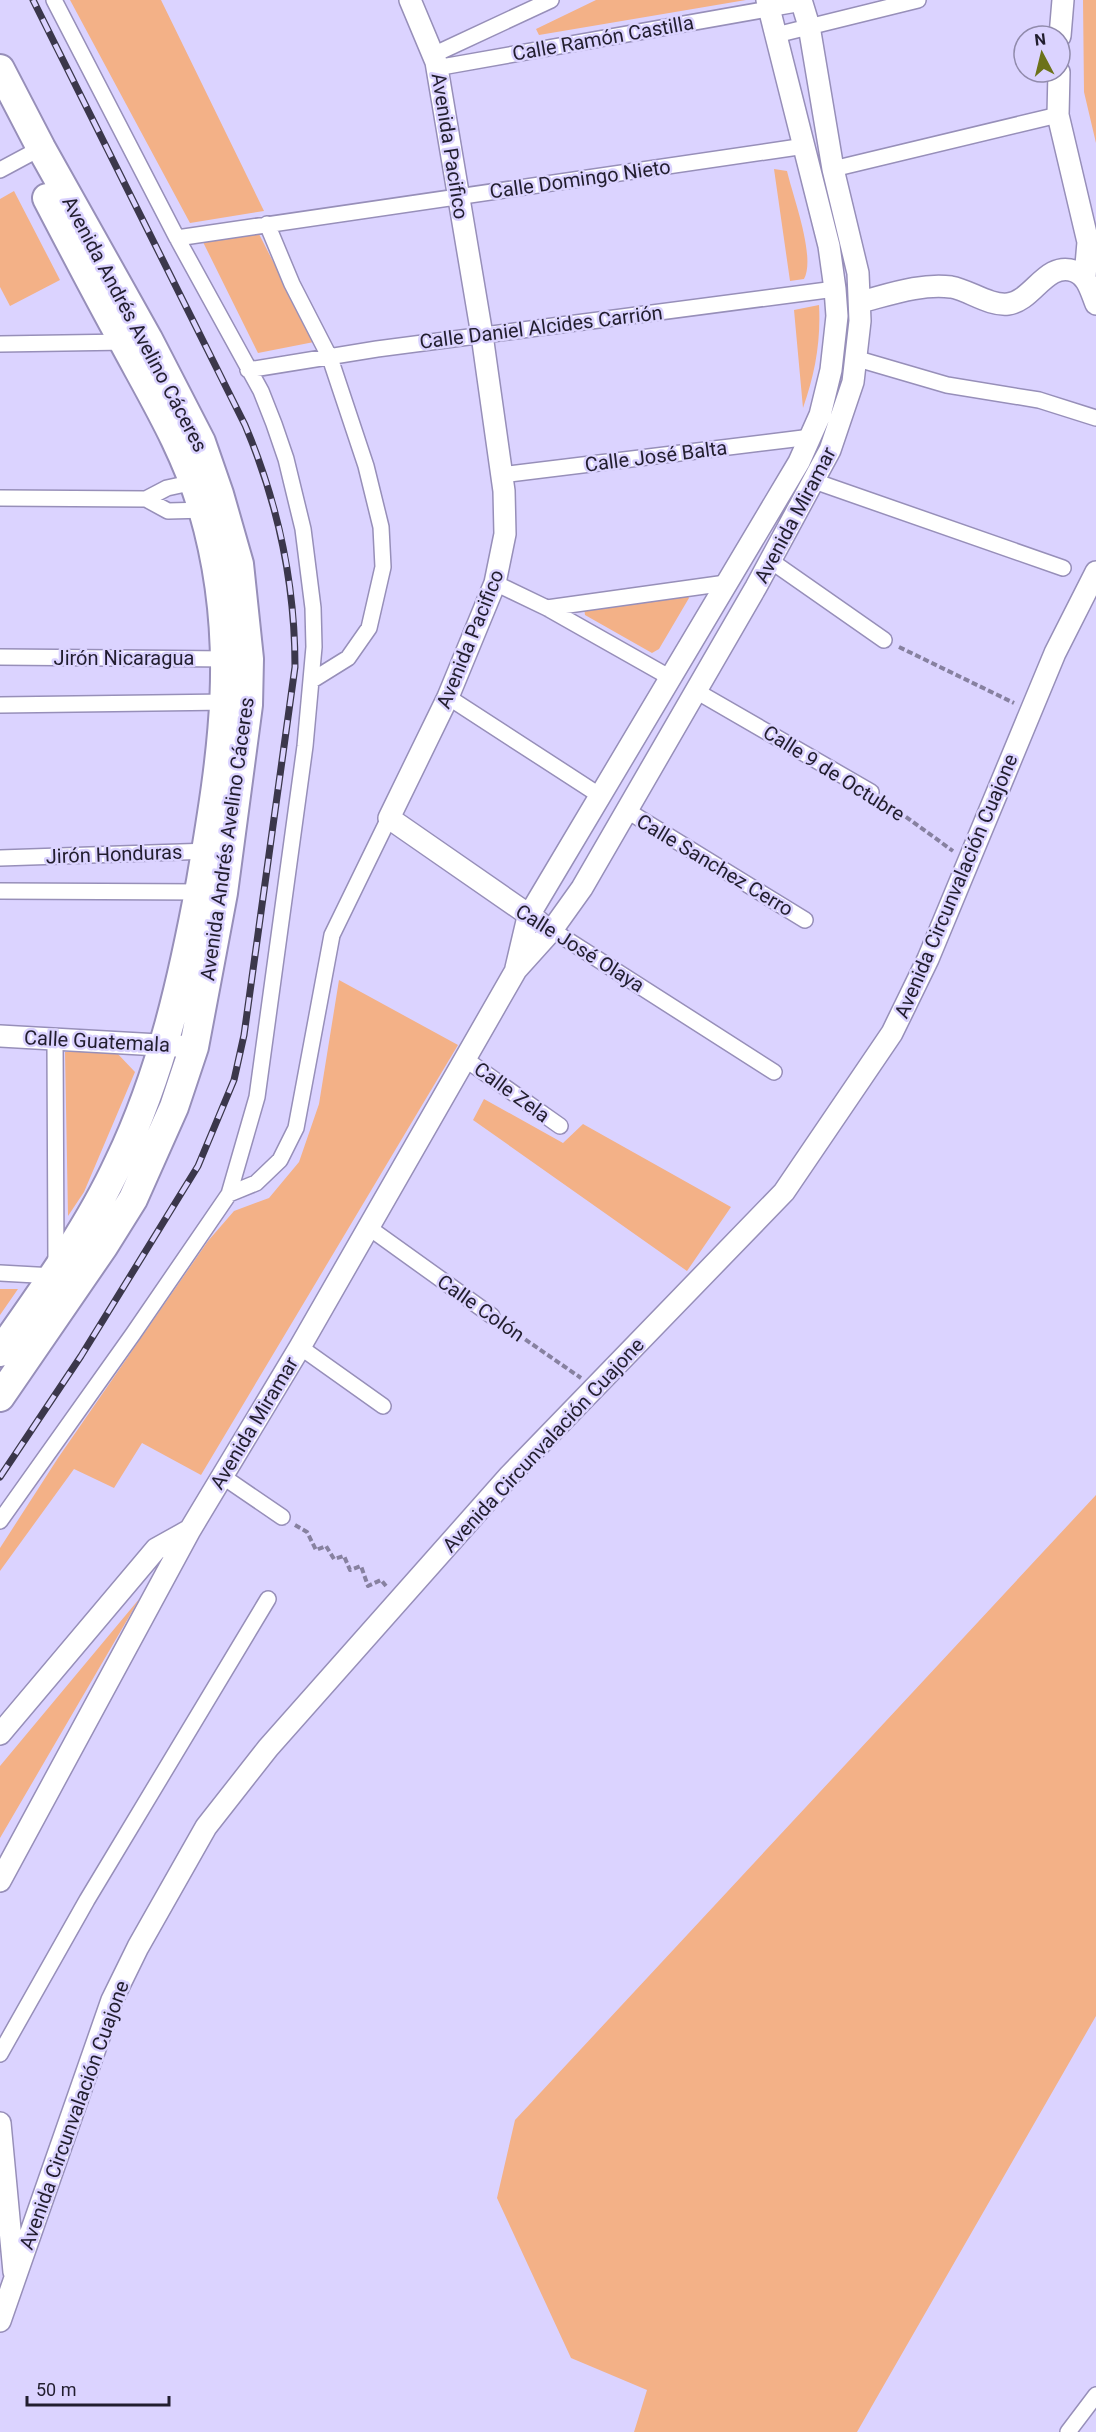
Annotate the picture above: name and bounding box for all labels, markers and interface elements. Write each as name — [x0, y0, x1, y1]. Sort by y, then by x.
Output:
street label: Calle Ramón Castilla — [511, 10, 695, 66]
north arrow — [1012, 24, 1072, 84]
text: N — [1033, 29, 1047, 50]
street label: Avenida Pacifico — [427, 71, 473, 221]
street label: Calle Domingo Nieto — [488, 154, 672, 204]
street label: Avenida Andrés Avelino Cáceres — [57, 192, 213, 456]
street label: Calle Daniel Alcides Carrión — [418, 300, 664, 354]
street label: Calle José Balta — [583, 435, 729, 477]
street label: Avenida Miramar — [749, 443, 841, 587]
street label: Avenida Pacifico — [431, 566, 509, 712]
street label: Jirón Nicaragua — [54, 646, 194, 670]
street label: Avenida Andrés Avelino Cáceres — [195, 696, 259, 982]
street label: Calle 9 de Octubre — [759, 720, 909, 826]
street label: Avenida Circunvalación Cuajone — [889, 750, 1023, 1022]
street label: Calle Sanchez Cerro — [632, 809, 798, 921]
street label: Jirón Honduras — [45, 840, 183, 868]
street label: Calle José Olaya — [511, 899, 649, 997]
street label: Calle Guatemala — [23, 1025, 171, 1057]
street label: Calle Zela — [470, 1057, 554, 1127]
street label: Calle Colón — [433, 1269, 529, 1347]
street label: Avenida Circunvalación Cuajone — [437, 1333, 649, 1557]
street label: Avenida Miramar — [205, 1352, 303, 1494]
street label: Avenida Circunvalación Cuajone — [14, 1977, 134, 2253]
scale bar — [27, 2369, 170, 2407]
text: 50 m — [36, 2379, 76, 2400]

